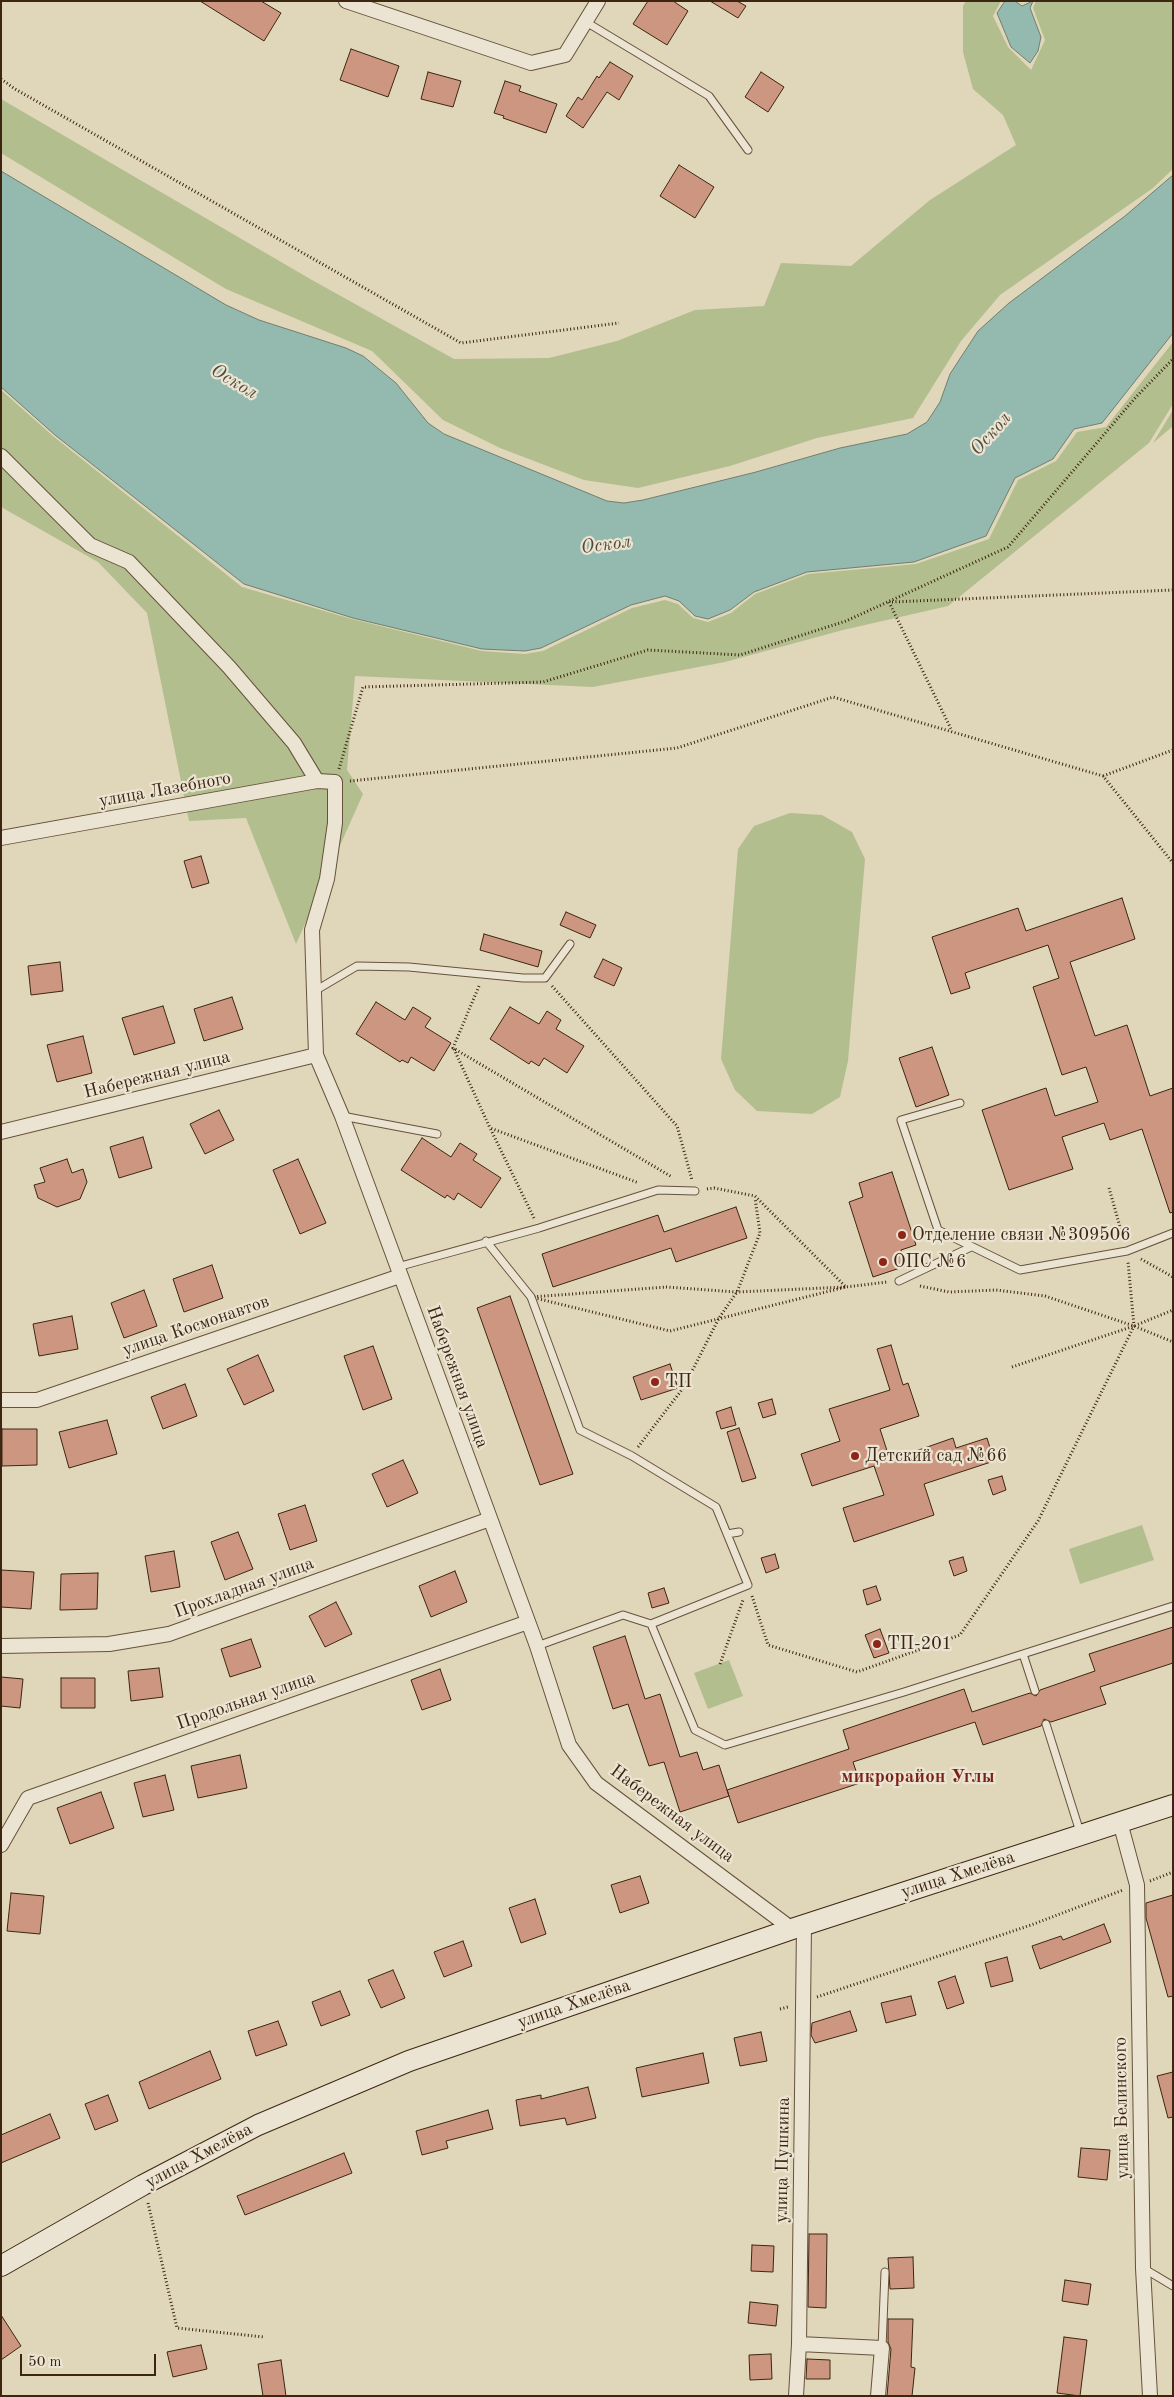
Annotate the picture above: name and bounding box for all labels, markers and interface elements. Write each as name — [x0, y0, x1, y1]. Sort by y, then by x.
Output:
water label: Оскол — [206, 359, 262, 405]
water label: Оскол — [966, 408, 1016, 460]
water label: Оскол — [579, 531, 633, 559]
street label: улица Лазебного — [97, 768, 233, 812]
street label: Набережная улица — [82, 1046, 232, 1104]
place label: Отделение связи №309506 — [912, 1224, 1131, 1246]
marker: Отделение связи №309506 — [896, 1229, 908, 1241]
place label: ОПС №6 — [893, 1251, 967, 1273]
marker: ОПС №6 — [877, 1256, 889, 1268]
street label: улица Космонавтов — [120, 1291, 272, 1361]
street label: Набережная улица — [421, 1303, 493, 1451]
place label: ТП — [665, 1371, 692, 1393]
marker: ТП — [649, 1376, 661, 1388]
place label: Детский сад №66 — [865, 1445, 1007, 1467]
marker: Детский сад №66 — [849, 1450, 861, 1462]
street label: Прохладная улица — [171, 1553, 317, 1623]
place label: ТП-201 — [887, 1633, 952, 1655]
marker: ТП-201 — [871, 1638, 883, 1650]
street label: Продольная улица — [174, 1667, 318, 1735]
street label: Набережная улица — [606, 1760, 738, 1868]
district label: микрорайон Углы — [841, 1766, 995, 1788]
street label: улица Хмелёва — [898, 1846, 1018, 1904]
street label: улица Хмелёва — [515, 1975, 633, 2033]
street label: улица Белинского — [1110, 2037, 1134, 2179]
street label: улица Пушкина — [771, 2097, 795, 2223]
street label: улица Хмелёва — [142, 2119, 256, 2193]
scale bar — [22, 2344, 159, 2376]
text: 50 m — [28, 2355, 62, 2370]

